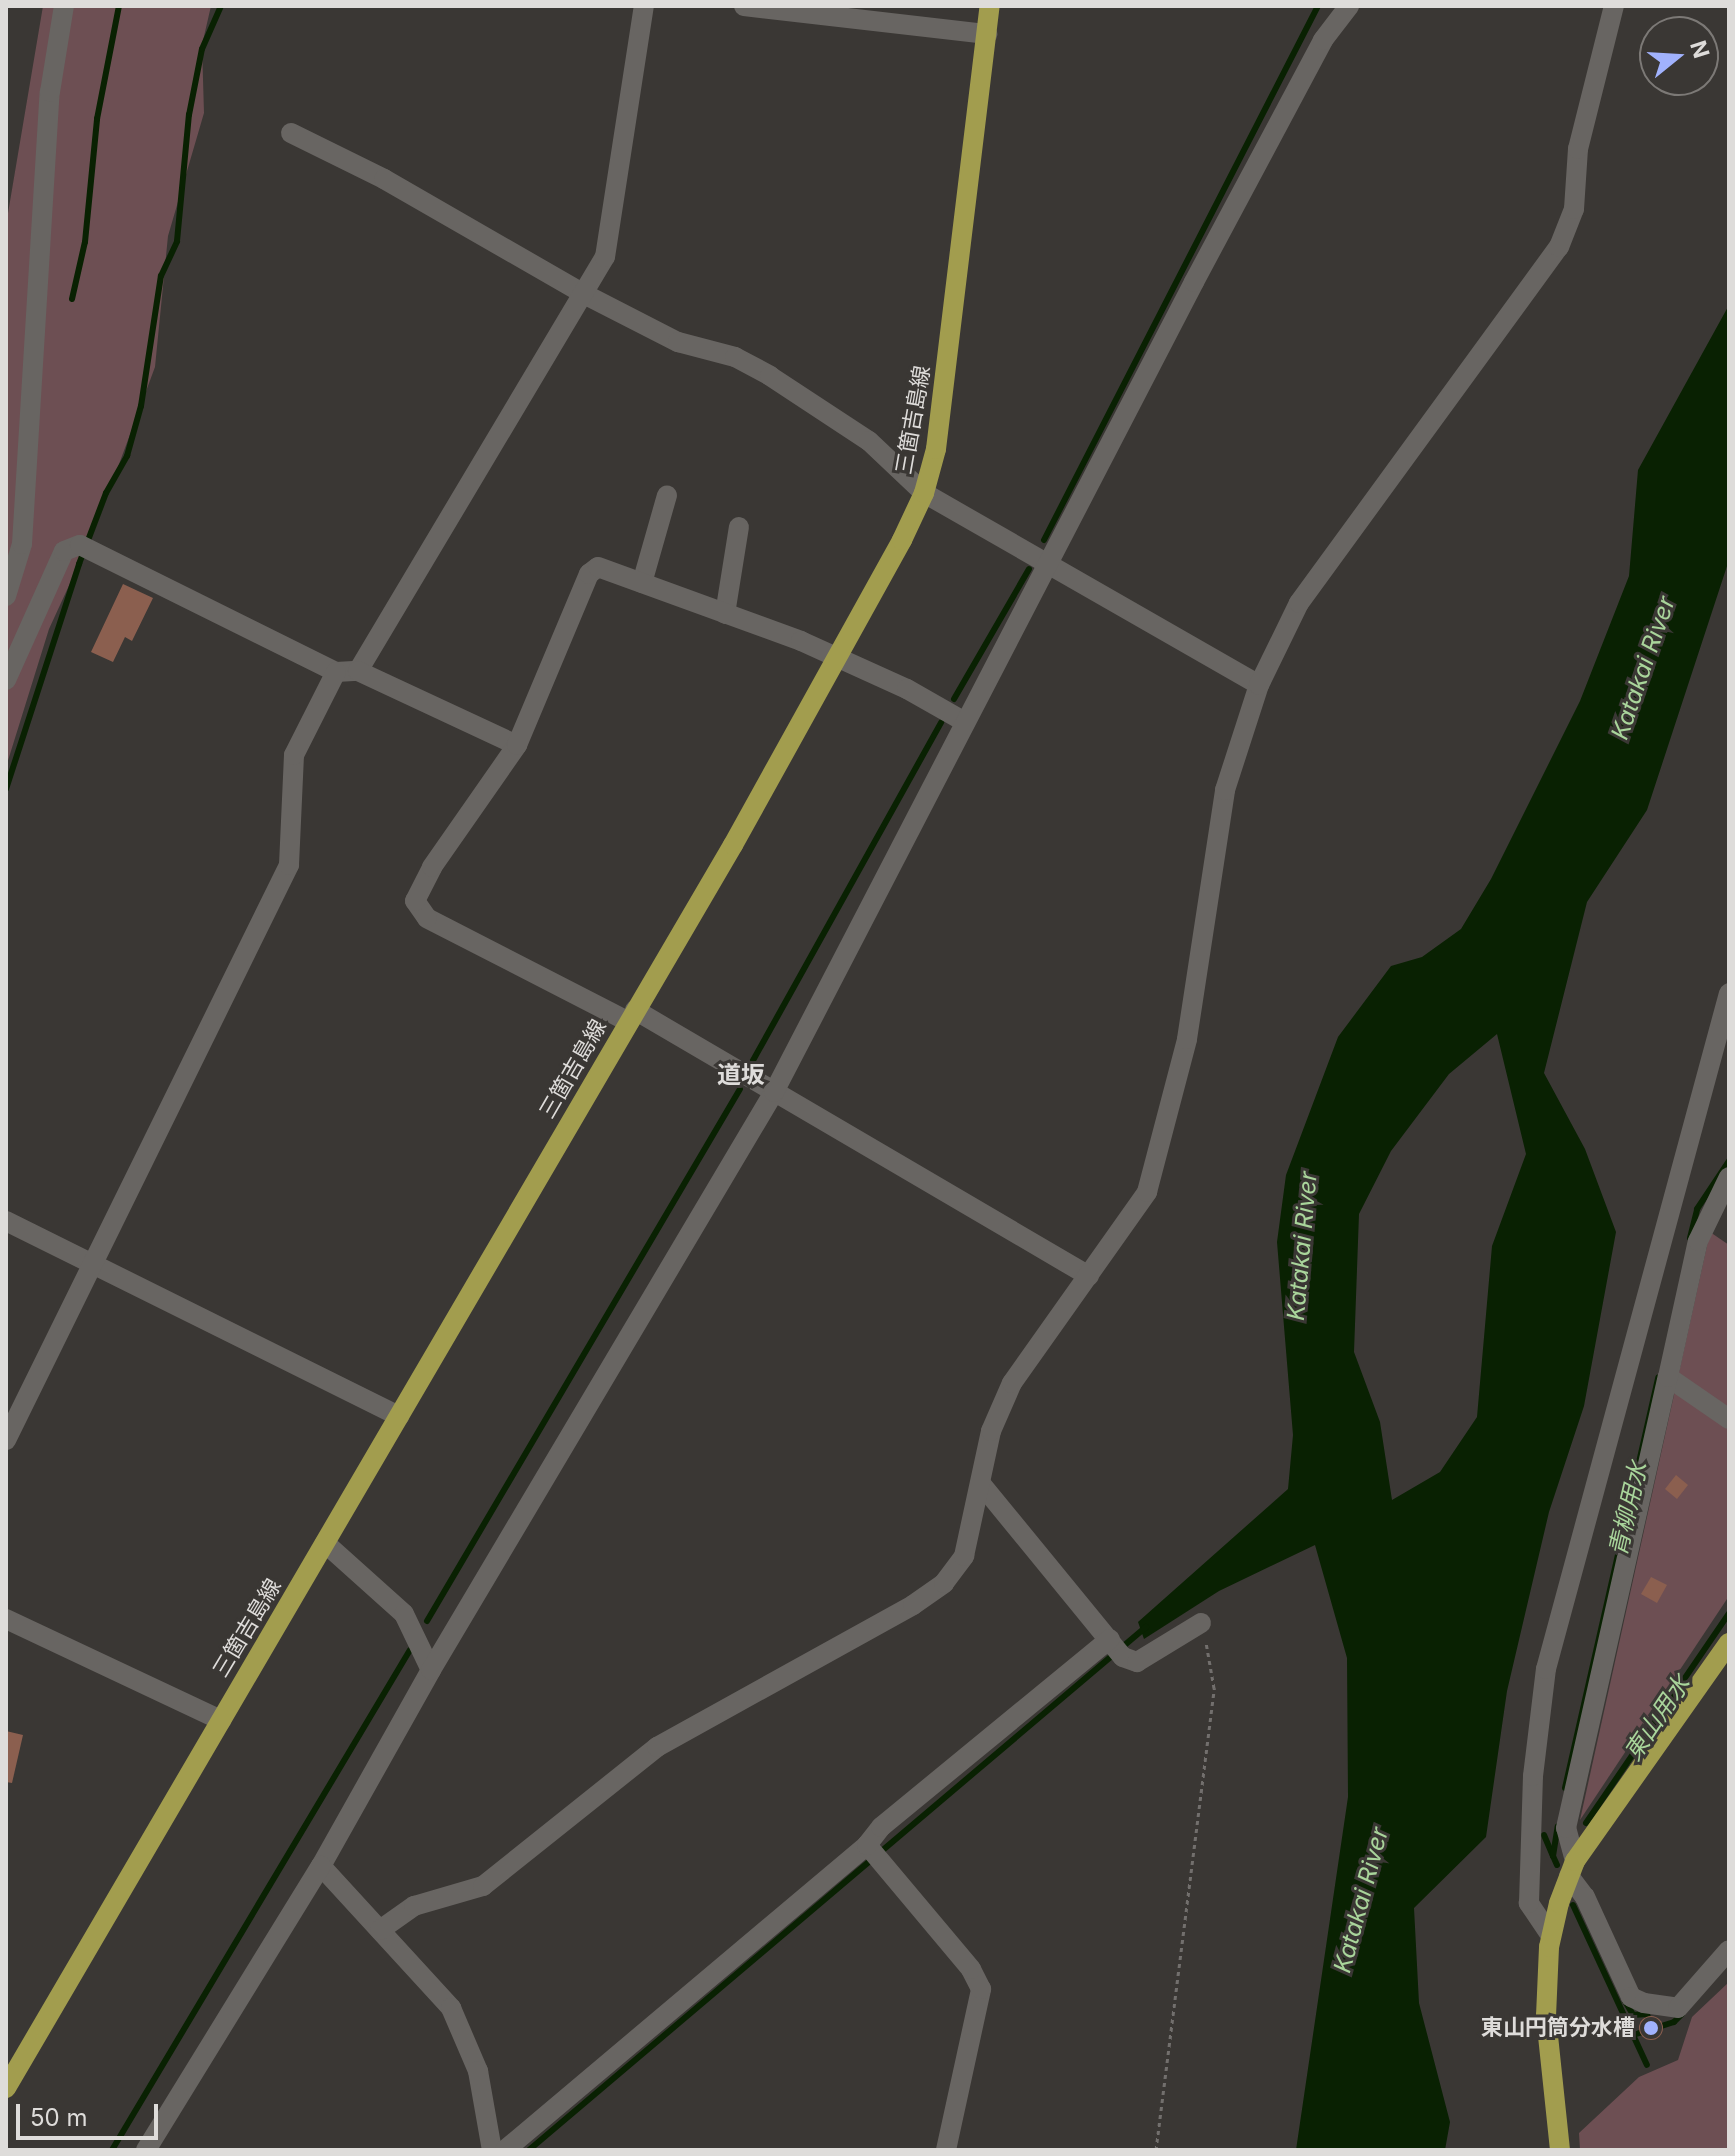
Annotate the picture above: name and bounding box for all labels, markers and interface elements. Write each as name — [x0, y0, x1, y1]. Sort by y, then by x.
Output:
north arrow — [1639, 16, 1719, 96]
text: N — [1685, 37, 1715, 61]
street label: 三箇吉島線 — [890, 364, 936, 476]
water label: Katakai River — [1605, 593, 1681, 743]
street label: 三箇吉島線 — [534, 1015, 612, 1123]
district label: 道坂 — [717, 1061, 765, 1089]
water label: Katakai River — [1281, 1170, 1323, 1322]
water label: 青柳用水 — [1603, 1459, 1653, 1559]
street label: 三箇吉島線 — [207, 1574, 287, 1682]
water label: 東山用水 — [1618, 1670, 1696, 1766]
water label: Katakai River — [1328, 1824, 1394, 1976]
place label: 東山円筒分水槽 — [1481, 2015, 1635, 2041]
marker: 東山円筒分水槽 — [1642, 2019, 1660, 2037]
scale bar — [20, 2088, 162, 2138]
text: 50 m — [30, 2103, 88, 2132]

